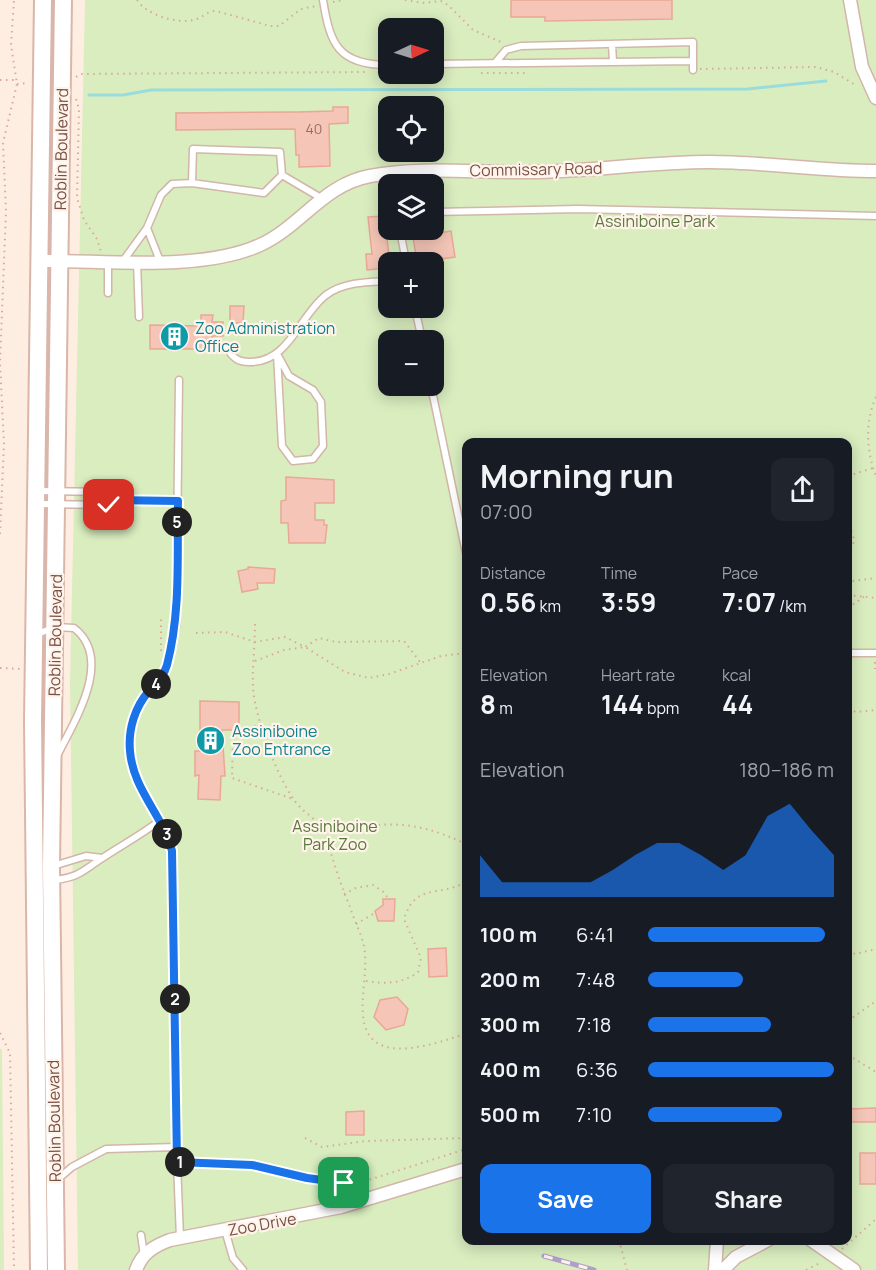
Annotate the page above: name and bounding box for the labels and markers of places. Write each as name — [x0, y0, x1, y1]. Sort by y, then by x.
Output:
place label: Zoo Administration Office — [195, 317, 335, 357]
building icon: Zoo Administration Office — [158, 321, 190, 353]
pin — [83, 479, 134, 530]
pin: 5 — [162, 507, 192, 537]
pin: 4 — [141, 669, 171, 699]
place label: Assiniboine Zoo Entrance — [232, 720, 331, 760]
building icon: Assiniboine Zoo Entrance — [195, 724, 227, 756]
pin: 3 — [152, 819, 182, 849]
pin: 2 — [160, 984, 190, 1014]
pin: 1 — [165, 1147, 195, 1177]
pin — [318, 1157, 369, 1208]

